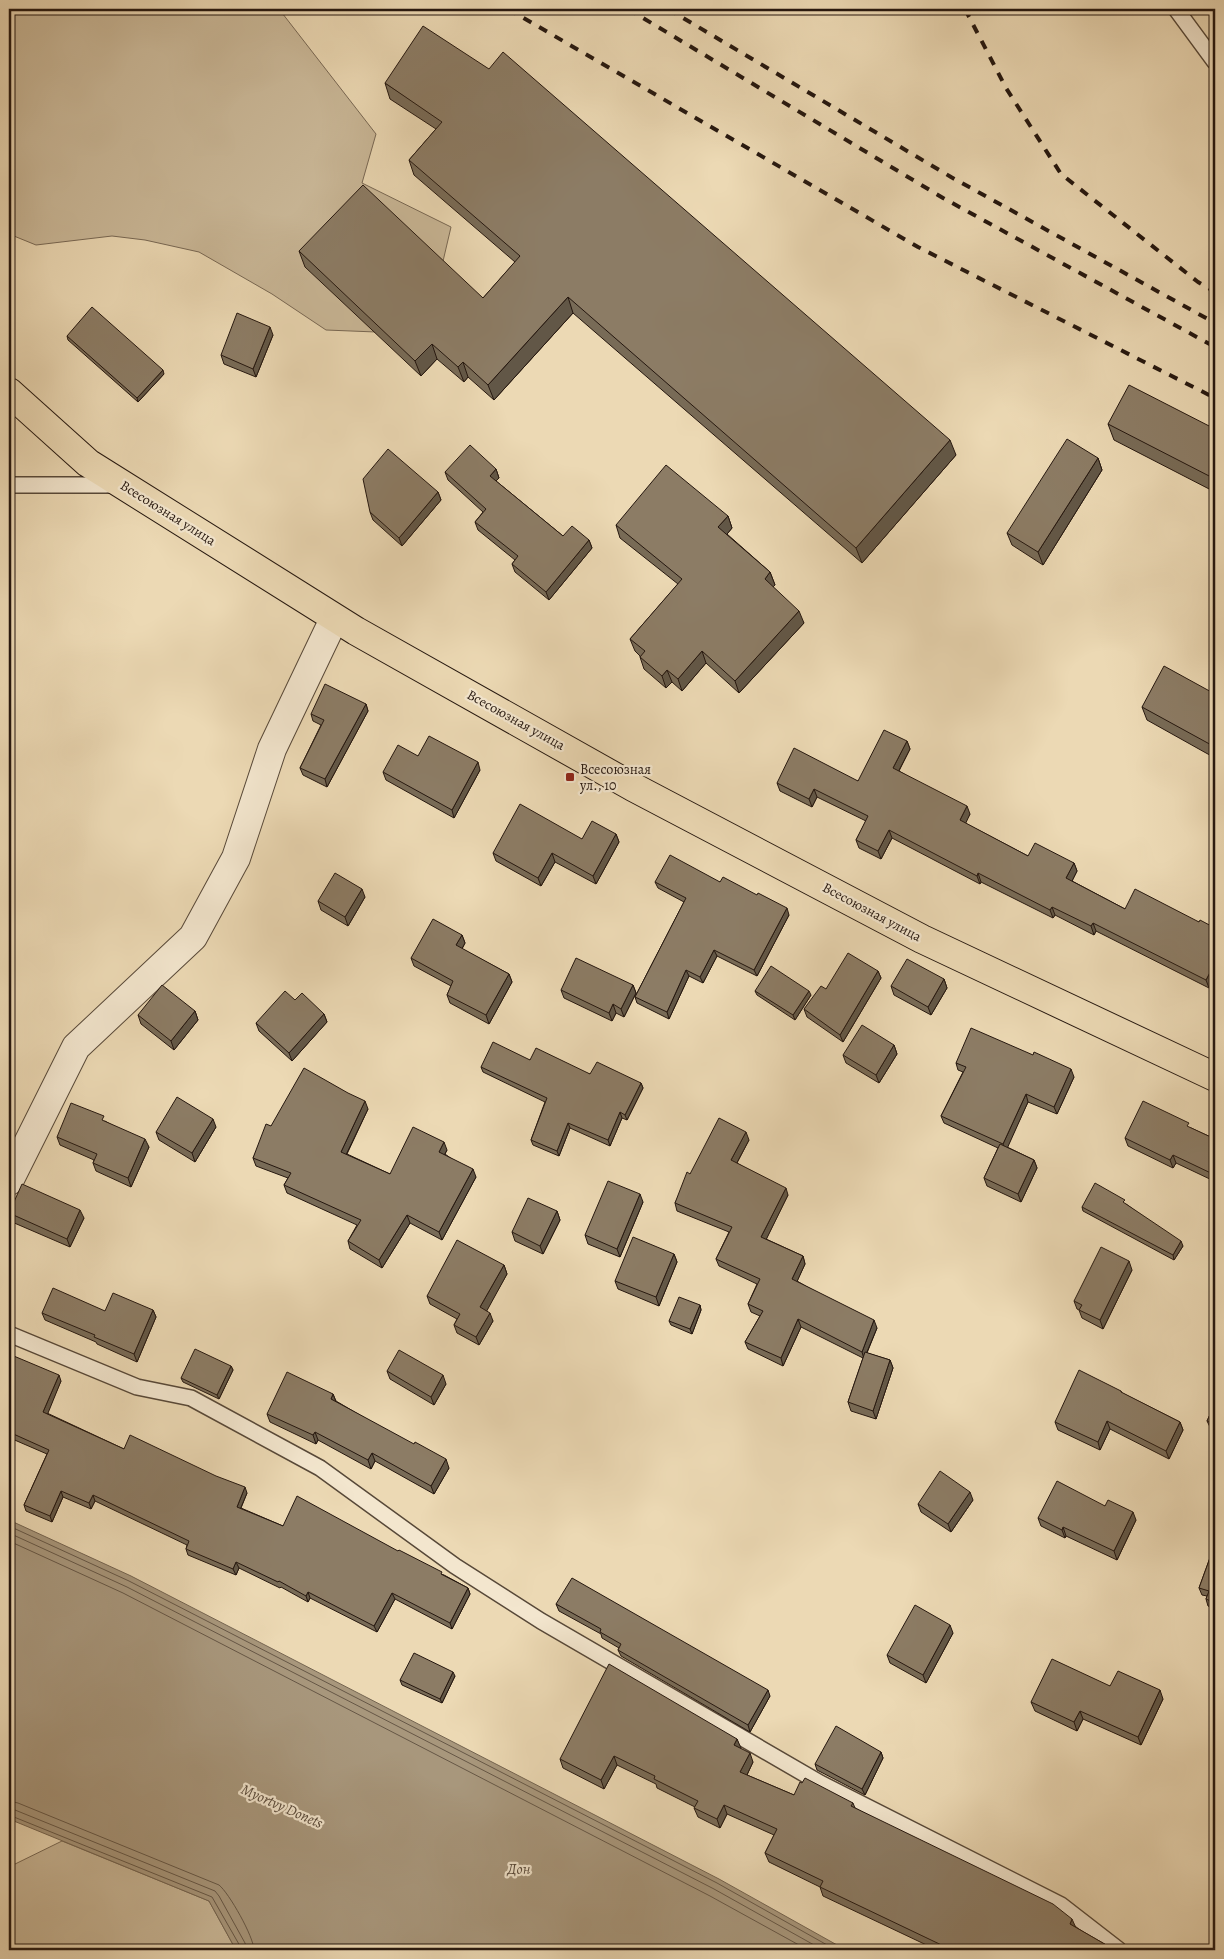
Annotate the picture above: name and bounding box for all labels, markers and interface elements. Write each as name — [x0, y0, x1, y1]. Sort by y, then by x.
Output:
street label: Всесоюзная улица — [117, 476, 220, 550]
street label: Всесоюзная улица — [463, 685, 569, 755]
place label: Всесоюзная ул., 10 — [579, 760, 651, 795]
marker: Всесоюзная ул., 10 — [564, 771, 576, 783]
street label: Всесоюзная улица — [819, 878, 925, 946]
water label: Myortvy Donets — [238, 1779, 326, 1833]
water label: Дон — [507, 1859, 531, 1879]

